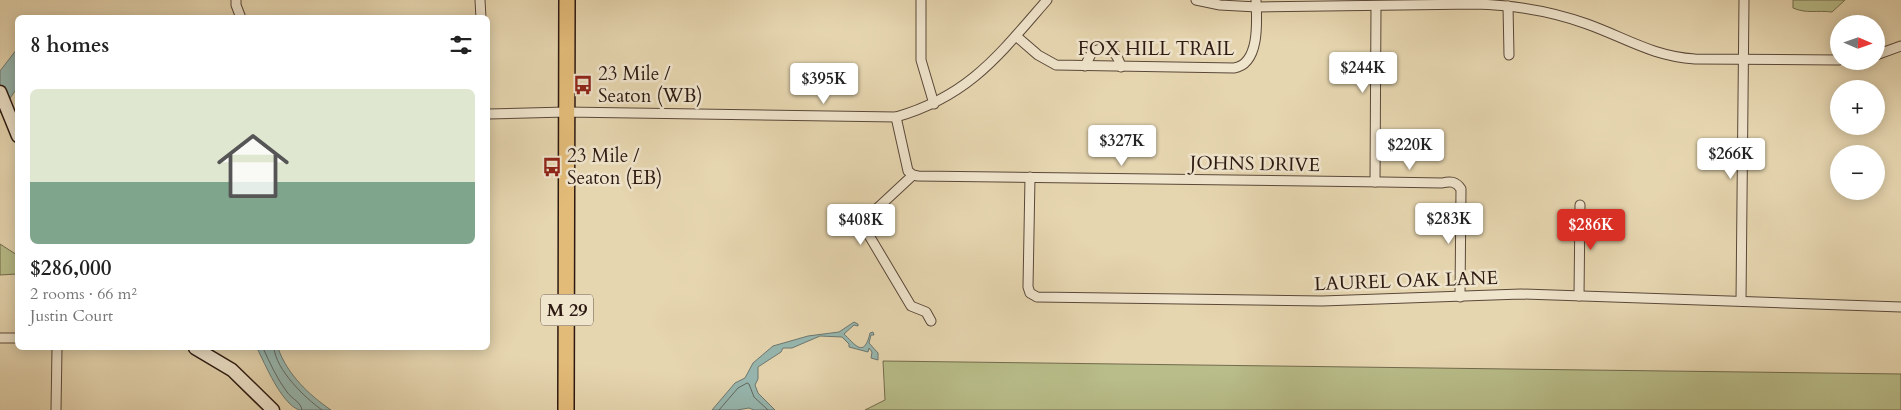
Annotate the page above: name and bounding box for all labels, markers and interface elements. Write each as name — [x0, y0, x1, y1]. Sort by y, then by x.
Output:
north arrow — [1830, 15, 1885, 70]
map controls — [1830, 15, 1885, 200]
text: 8 homes — [30, 31, 109, 60]
icon: filters — [447, 31, 475, 59]
street label: FOX HILL TRAIL — [1078, 36, 1235, 62]
pin: $244K — [1328, 52, 1398, 94]
text: $244K — [1340, 57, 1386, 79]
place label: 23 Mile / Seaton (WB) — [598, 61, 703, 109]
pin: $395K — [789, 62, 859, 105]
text: $395K — [801, 68, 847, 90]
bus stop icon: 23 Mile / Seaton (WB) — [572, 74, 594, 96]
button: + — [1830, 80, 1885, 135]
icon: home — [208, 121, 298, 211]
pin: $327K — [1087, 124, 1157, 167]
pin: $220K — [1375, 128, 1445, 171]
text: $327K — [1099, 130, 1145, 152]
text: $220K — [1387, 134, 1433, 156]
pin: $266K — [1696, 138, 1766, 180]
place label: 23 Mile / Seaton (EB) — [567, 143, 662, 191]
text: $266K — [1708, 143, 1754, 165]
button: − — [1830, 145, 1885, 200]
street label: JOHNS DRIVE — [1187, 150, 1320, 178]
bus stop icon: 23 Mile / Seaton (EB) — [541, 156, 563, 178]
pin: $283K — [1414, 202, 1484, 245]
pin: $408K — [826, 204, 896, 246]
text: $283K — [1426, 208, 1472, 230]
pin: $286K — [1556, 208, 1626, 251]
text: $408K — [838, 209, 884, 231]
text: $286K — [1568, 214, 1614, 236]
text: $286,000 — [30, 254, 111, 283]
street label: LAUREL OAK LANE — [1314, 265, 1498, 297]
text: 2 rooms · 66 m² — [30, 283, 137, 305]
road number: M 29 — [541, 294, 593, 326]
text: Justin Court — [30, 305, 113, 327]

